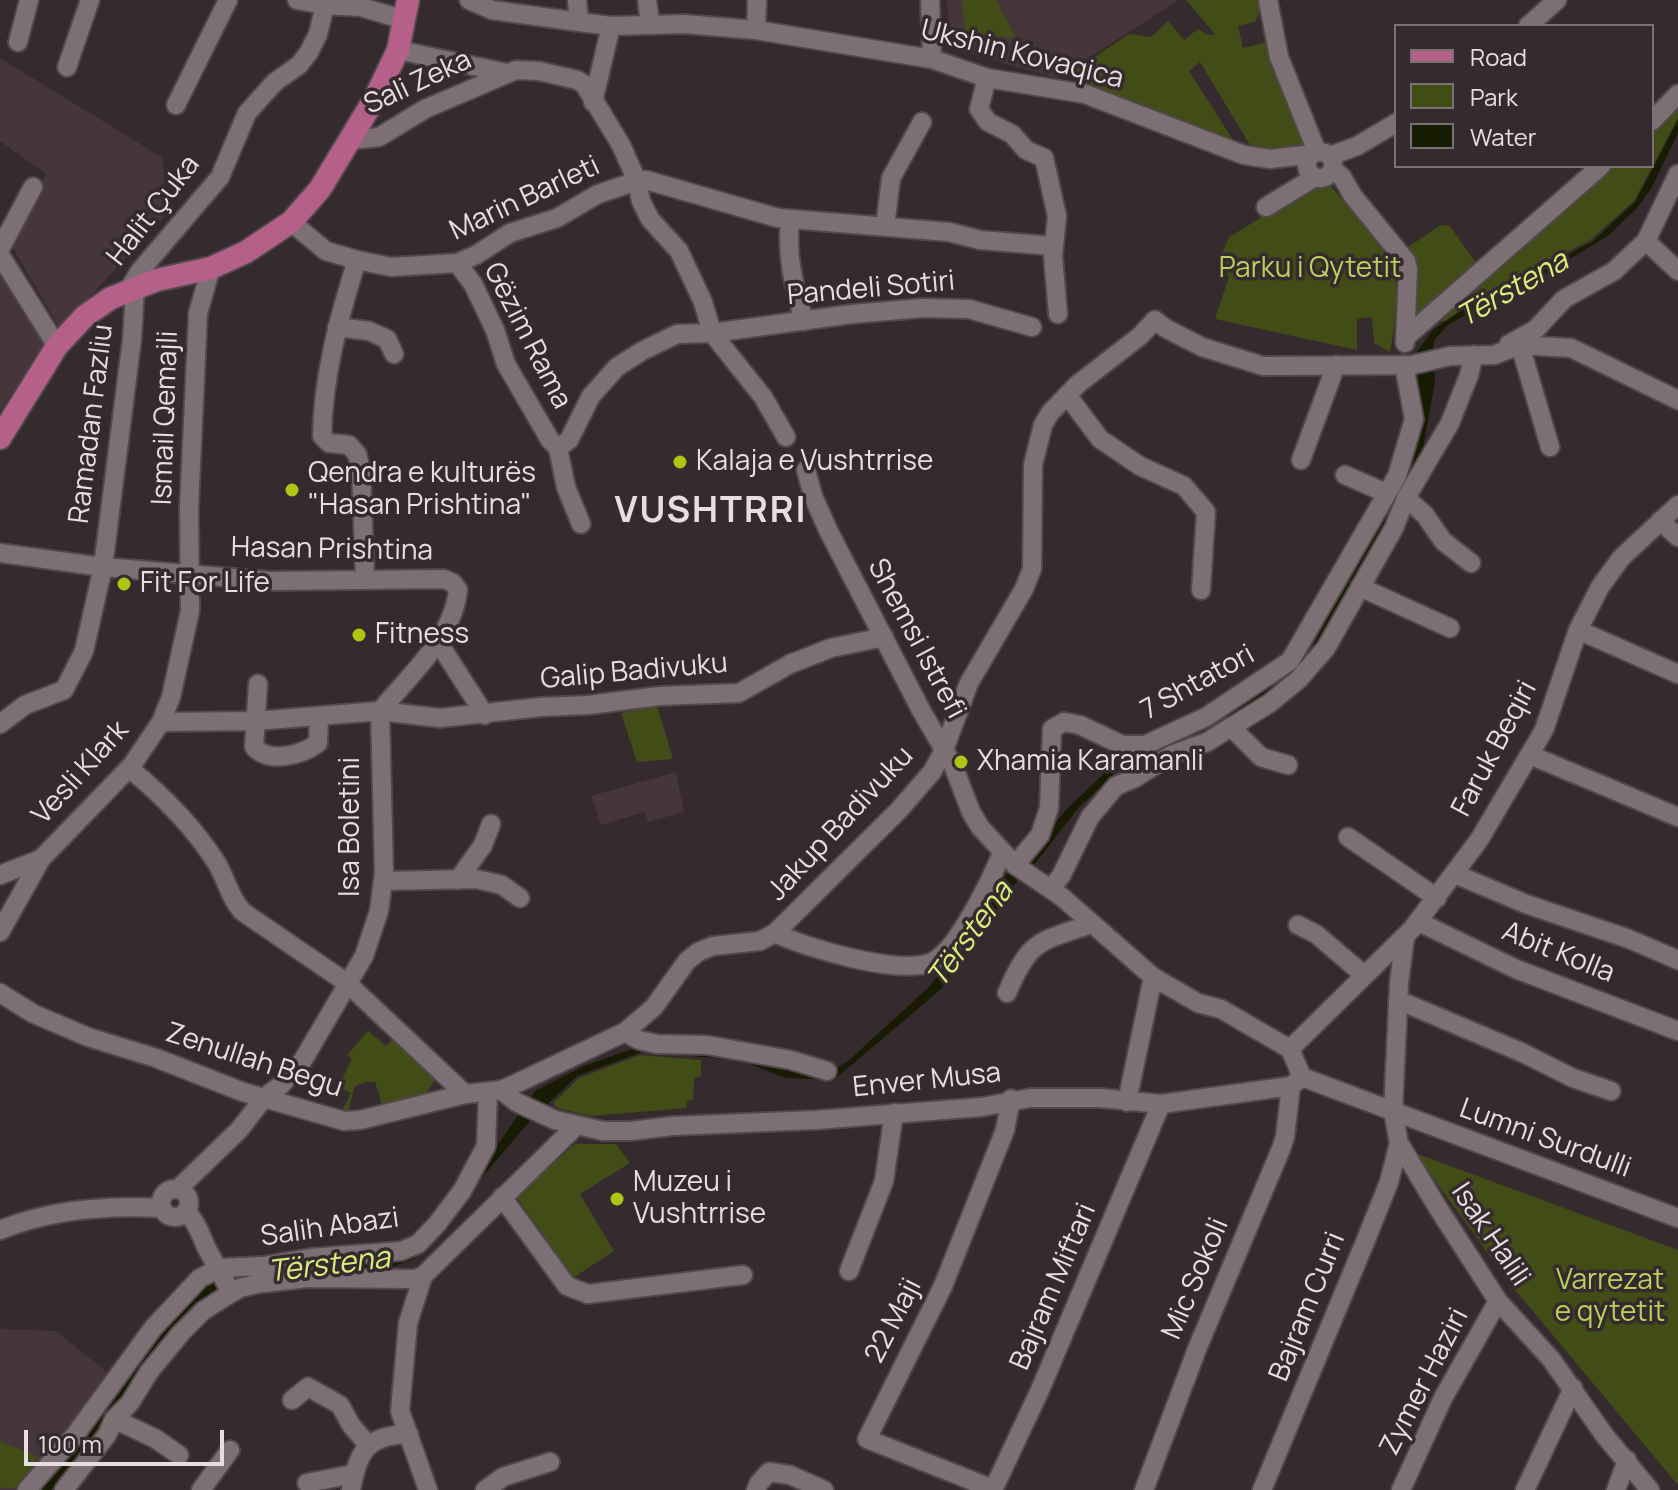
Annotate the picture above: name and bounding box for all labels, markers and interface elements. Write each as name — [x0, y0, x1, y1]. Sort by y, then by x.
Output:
street label: Ukshin Kovaqica — [917, 14, 1127, 96]
legend — [1394, 24, 1654, 168]
text: Road — [1470, 40, 1527, 73]
street label: Sali Zeka — [359, 44, 477, 122]
text: Park — [1470, 80, 1518, 113]
text: Water — [1470, 120, 1537, 153]
street label: Halit Çuka — [101, 149, 207, 273]
street label: Marin Barleti — [445, 150, 605, 248]
water label: Tërstena — [1451, 244, 1575, 336]
park label: Parku i Qytetit — [1219, 252, 1401, 286]
street label: Gëzim Rama — [476, 257, 578, 415]
street label: Pandeli Sotiri — [786, 265, 956, 313]
street label: Ramadan Fazliu — [63, 322, 121, 526]
street label: Ismail Qemajli — [146, 330, 186, 506]
place label: Kalaja e Vushtrrise — [696, 445, 933, 479]
marker: Kalaja e Vushtrrise — [671, 453, 689, 471]
place label: Qendra e kulturës "Hasan Prishtina" — [308, 457, 536, 523]
marker: Qendra e kulturës "Hasan Prishtina" — [283, 481, 301, 499]
district label: VUSHTRRI — [615, 490, 807, 534]
street label: Hasan Prishtina — [231, 531, 433, 569]
street label: Shemsi Istrefi — [860, 553, 972, 725]
place label: Fit For Life — [140, 567, 270, 601]
marker: Fit For Life — [115, 575, 133, 593]
place label: Fitness — [375, 618, 469, 652]
marker: Fitness — [350, 626, 368, 644]
street label: 7 Shtatori — [1136, 638, 1260, 728]
street label: Galip Badivuku — [539, 647, 729, 697]
street label: Faruk Beqiri — [1445, 676, 1545, 822]
street label: Vesli Klark — [26, 714, 136, 832]
street label: Jakup Badivuku — [761, 740, 921, 908]
place label: Xhamia Karamanli — [977, 745, 1204, 779]
marker: Xhamia Karamanli — [952, 753, 970, 771]
street label: Isa Boletini — [334, 757, 368, 897]
water label: Tërstena — [921, 875, 1021, 995]
street label: Abit Kolla — [1497, 915, 1619, 991]
street label: Zenullah Begu — [161, 1017, 347, 1105]
street label: Enver Musa — [851, 1057, 1003, 1105]
street label: Lumni Surdulli — [1455, 1092, 1635, 1186]
place label: Muzeu i Vushtrrise — [633, 1166, 766, 1232]
street label: Isak Halili — [1443, 1177, 1537, 1293]
marker: Muzeu i Vushtrrise — [608, 1190, 626, 1208]
street label: Bajram Miftari — [1004, 1199, 1104, 1375]
street label: Salih Abazi — [259, 1202, 401, 1254]
street label: Mic Sokoli — [1155, 1213, 1237, 1345]
street label: Bajram Curri — [1263, 1228, 1353, 1386]
water label: Tërstena — [266, 1241, 392, 1291]
park label: Varrezat e qytetit — [1555, 1264, 1665, 1330]
street label: 22 Maji — [859, 1273, 929, 1369]
street label: Zymer Haziri — [1374, 1303, 1476, 1461]
scale bar — [28, 1414, 228, 1464]
text: 100 m — [38, 1427, 102, 1460]

